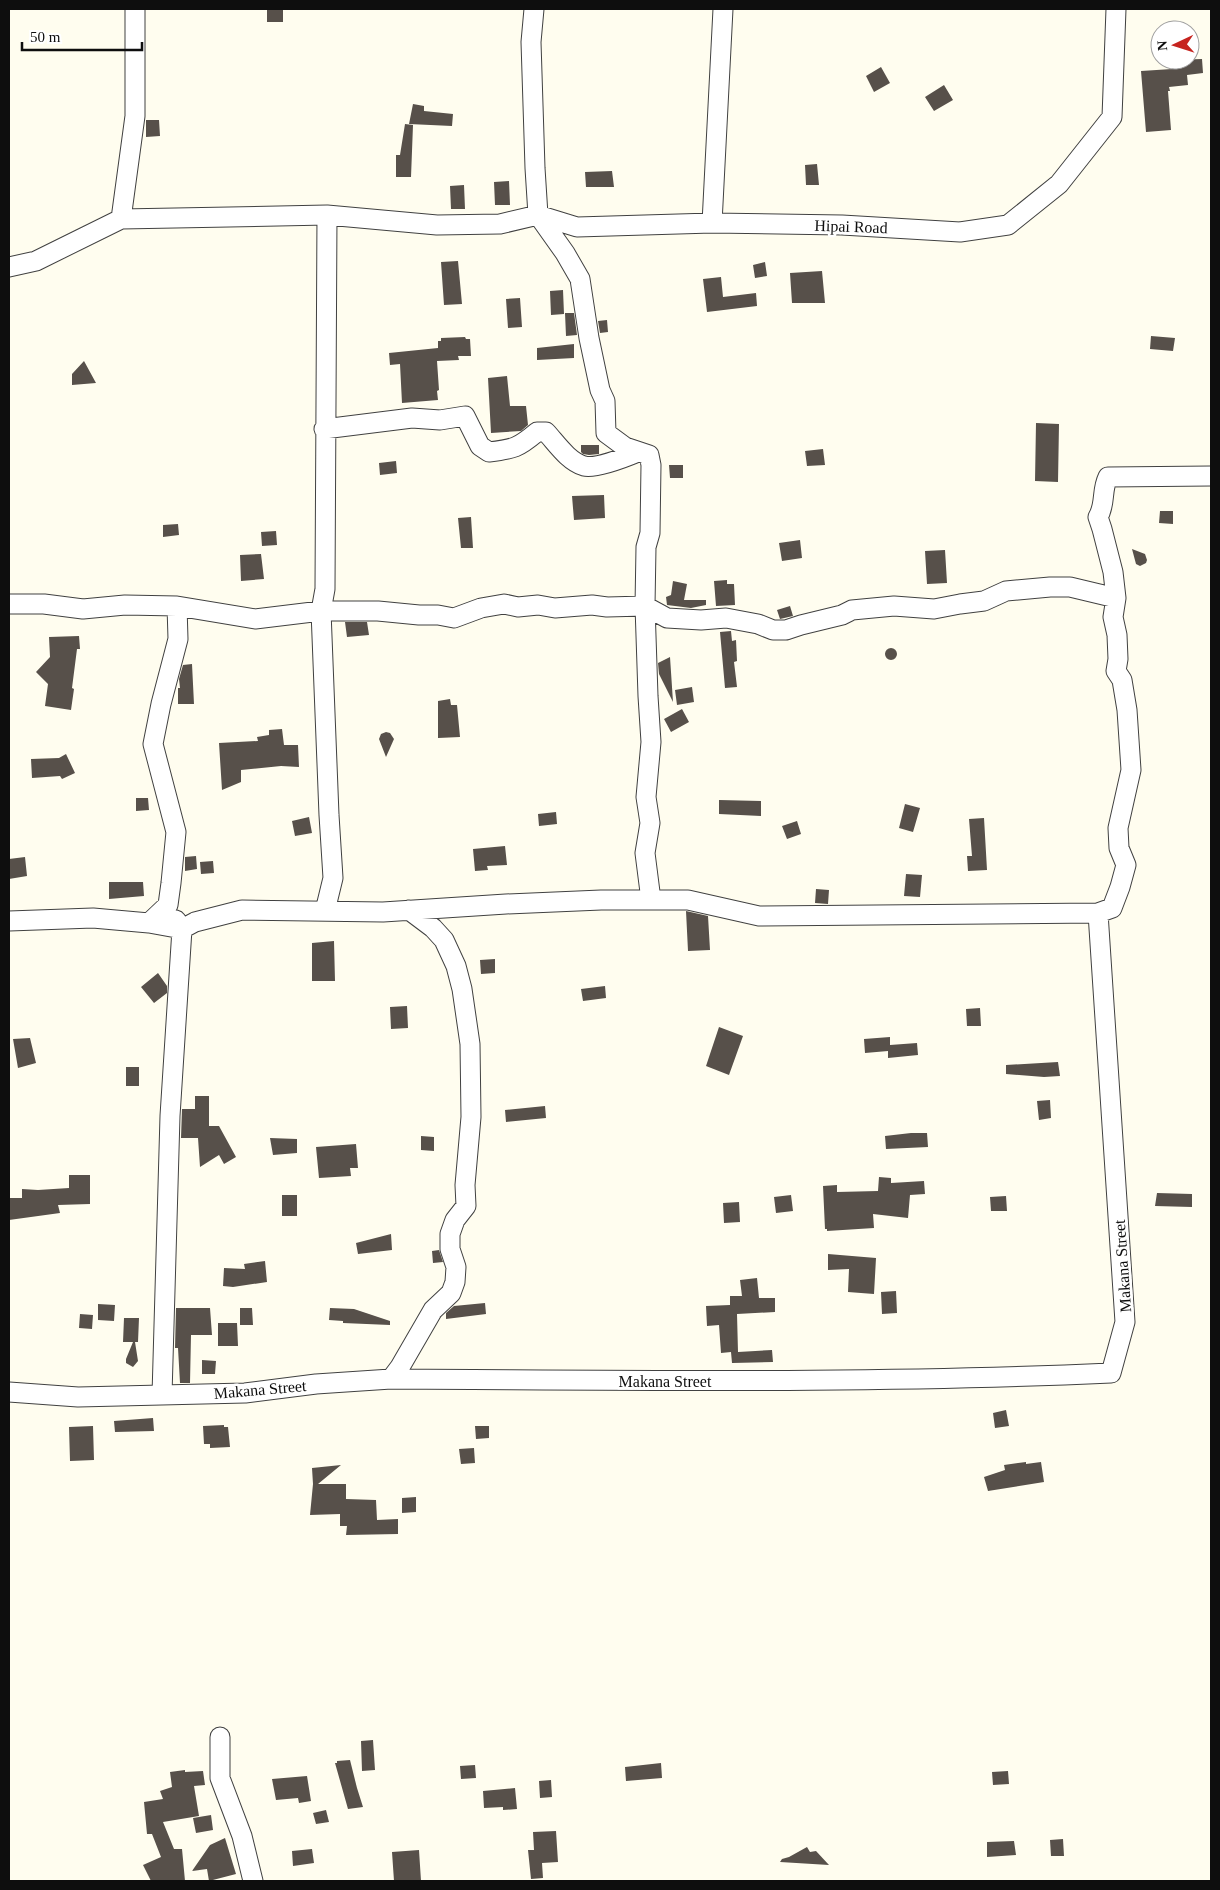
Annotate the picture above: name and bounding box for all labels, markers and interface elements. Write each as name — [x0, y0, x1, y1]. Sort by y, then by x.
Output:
scale bar — [22, 20, 142, 52]
north arrow — [1150, 20, 1200, 70]
text: 50 m — [30, 29, 61, 45]
text: N — [1155, 40, 1170, 51]
street label: Hipai Road — [814, 217, 888, 237]
street label: Makana Street — [1111, 1219, 1134, 1313]
street label: Makana Street — [619, 1373, 712, 1390]
street label: Makana Street — [213, 1377, 308, 1402]

